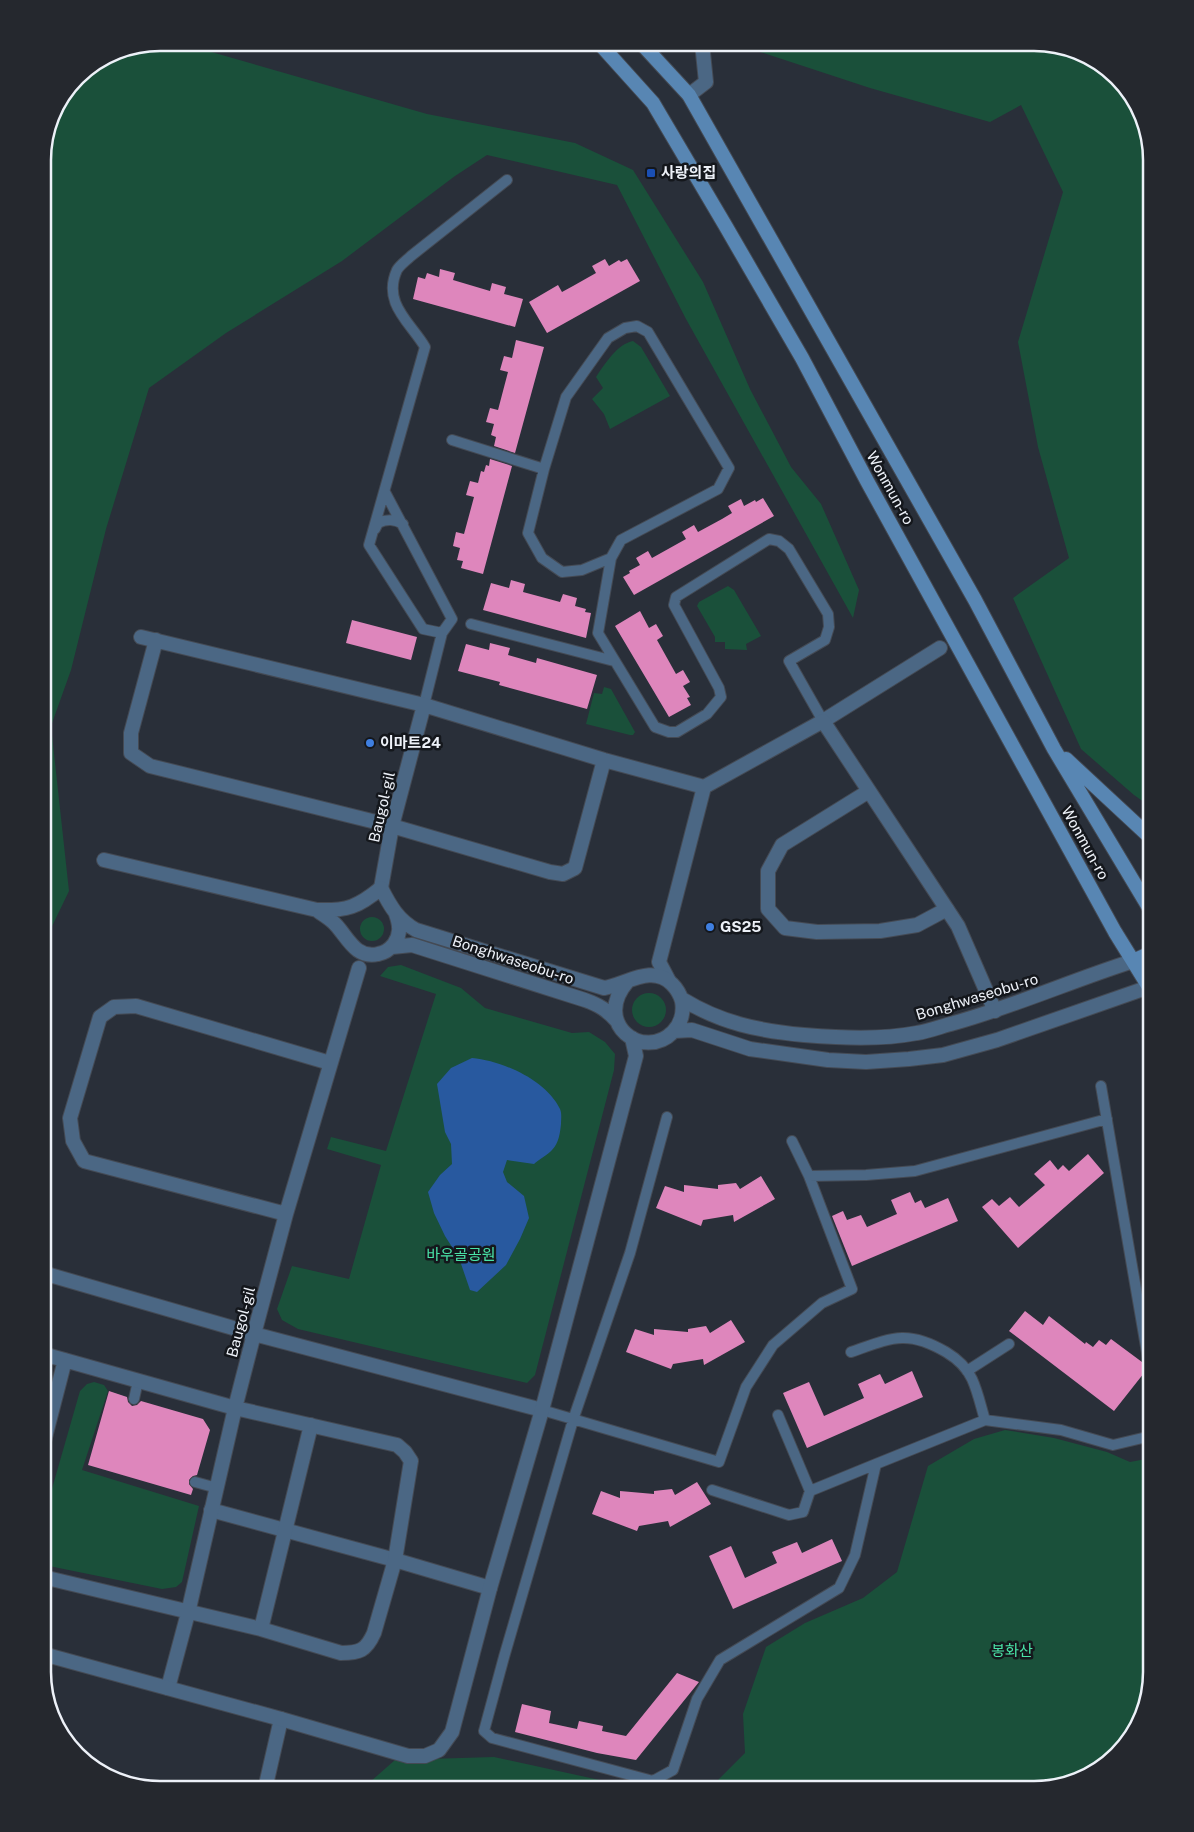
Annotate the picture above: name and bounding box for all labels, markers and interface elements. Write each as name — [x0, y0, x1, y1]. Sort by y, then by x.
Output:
place label: 사랑의집 — [661, 164, 716, 181]
marker: 사랑의집 — [645, 167, 657, 179]
street label: Wonmun-ro — [863, 448, 918, 527]
place label: 이마트24 — [380, 734, 441, 751]
marker: 이마트24 — [364, 737, 376, 749]
street label: Baugol-gil — [365, 770, 398, 844]
street label: Wonmun-ro — [1058, 803, 1113, 882]
place label: GS25 — [720, 918, 761, 935]
marker: GS25 — [704, 921, 716, 933]
street label: Bonghwaseobu-ro — [450, 932, 576, 987]
street label: Bonghwaseobu-ro — [914, 970, 1040, 1023]
park label: 바우골공원 — [426, 1246, 496, 1263]
street label: Baugol-gil — [223, 1285, 258, 1359]
park label: 봉화산 — [991, 1642, 1033, 1659]

